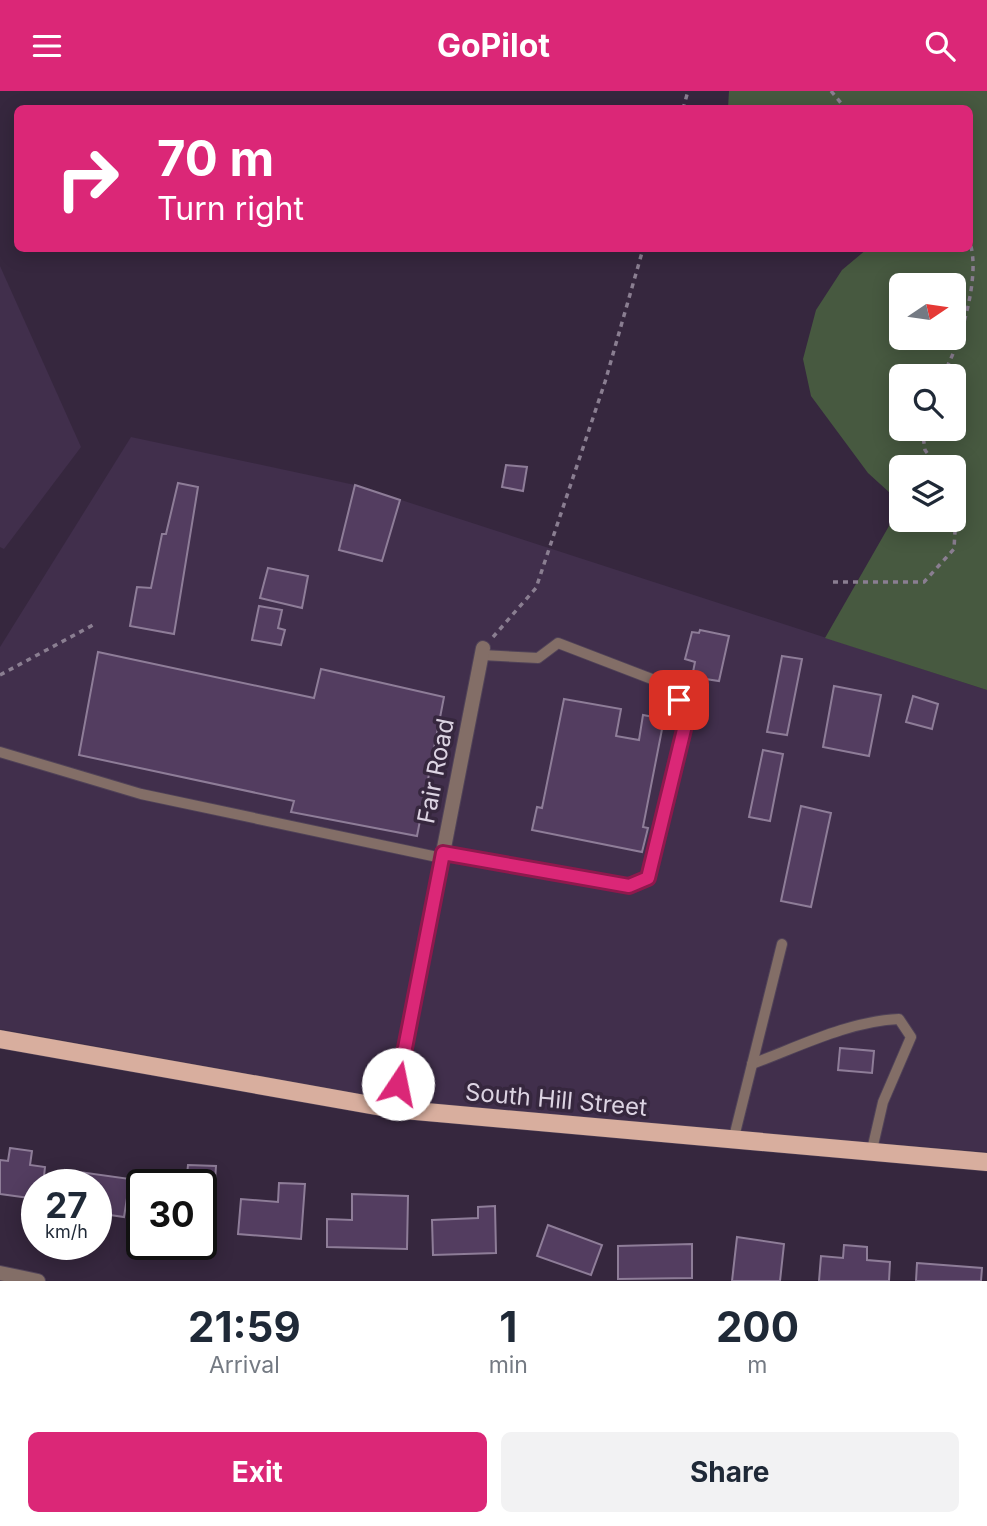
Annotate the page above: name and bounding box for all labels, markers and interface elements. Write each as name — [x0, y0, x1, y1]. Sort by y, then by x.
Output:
text: GoPilot — [437, 26, 550, 65]
icon: menu — [28, 27, 66, 65]
icon: search — [921, 27, 959, 65]
text: 70 m — [157, 129, 274, 188]
icon: right — [42, 133, 133, 224]
text: Turn right — [157, 189, 304, 228]
north arrow — [889, 273, 966, 350]
map controls — [889, 273, 966, 532]
button: search — [889, 364, 966, 441]
button: layers — [889, 455, 966, 532]
pin — [649, 670, 709, 730]
icon: arrive — [660, 681, 698, 719]
street label: Fair Road — [411, 716, 460, 826]
position arrow — [361, 1047, 435, 1121]
street label: South Hill Street — [464, 1077, 648, 1122]
speed limit sign: 30 — [126, 1169, 217, 1260]
text: 27 — [45, 1184, 88, 1226]
text: km/h — [45, 1221, 88, 1242]
text: 21:59 — [188, 1301, 301, 1352]
text: 1 — [499, 1301, 517, 1352]
text: 200 — [716, 1301, 799, 1352]
text: Arrival — [209, 1351, 280, 1379]
text: min — [489, 1351, 528, 1379]
text: m — [747, 1351, 768, 1379]
button: Exit — [28, 1432, 487, 1512]
button: Share — [501, 1432, 959, 1512]

